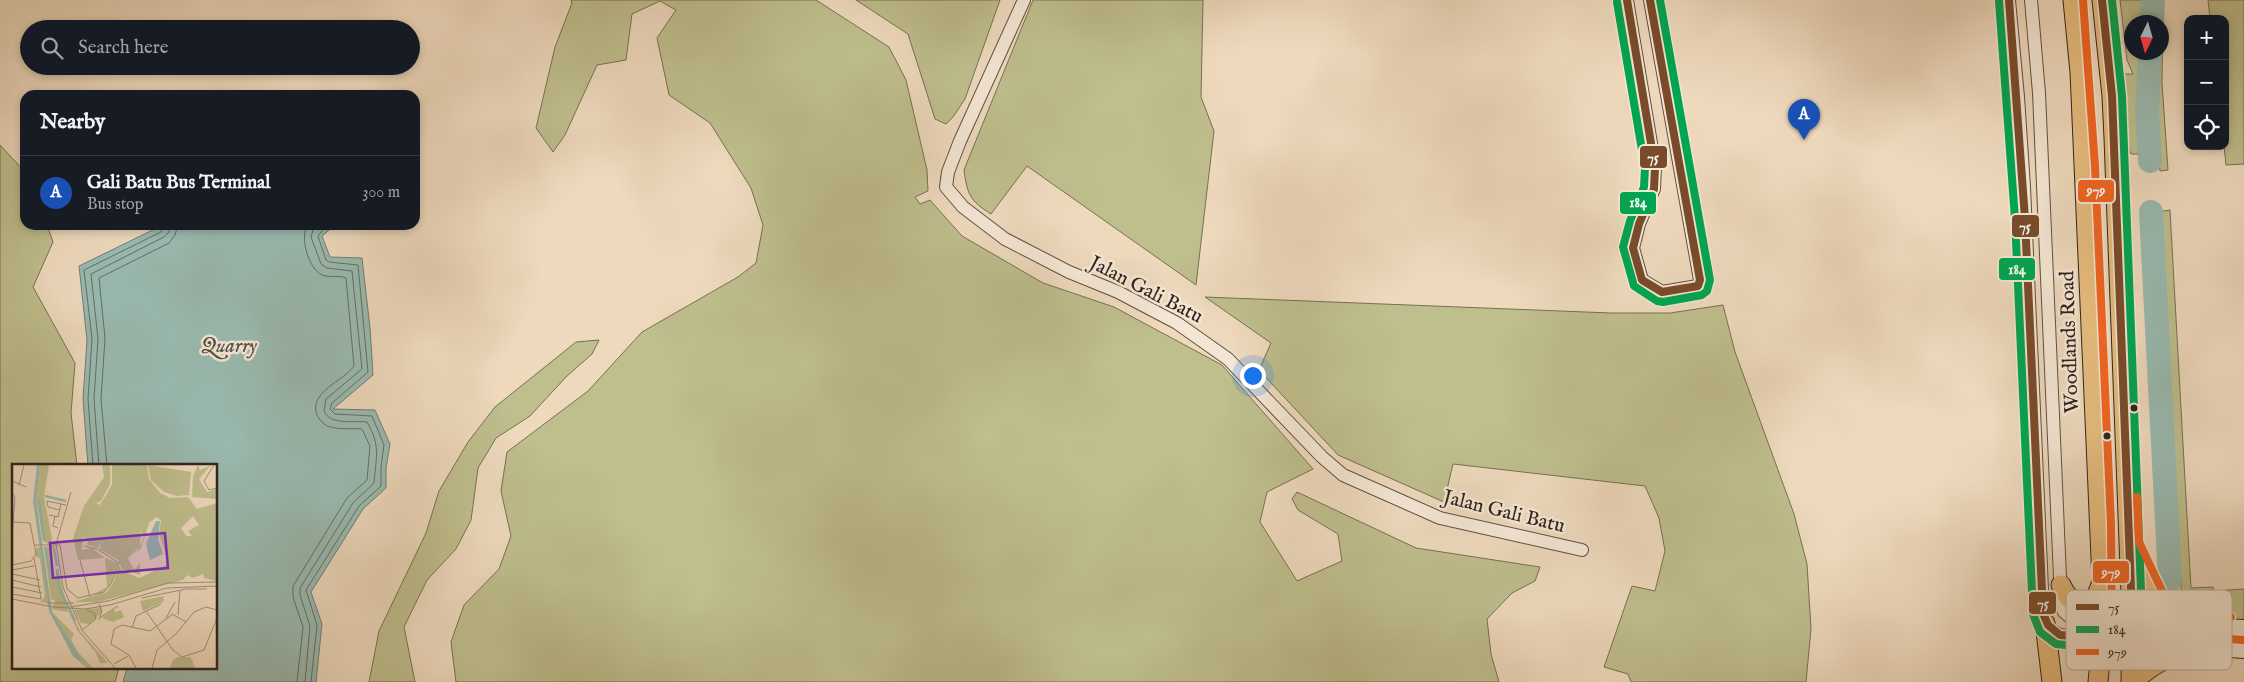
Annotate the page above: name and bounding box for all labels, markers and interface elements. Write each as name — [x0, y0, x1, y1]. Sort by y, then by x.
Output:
north arrow — [2124, 15, 2169, 60]
map controls — [2184, 15, 2229, 150]
button: + — [2184, 15, 2229, 60]
search box — [20, 20, 420, 75]
icon: search — [38, 34, 66, 62]
text: Search here — [78, 36, 169, 60]
button: − — [2184, 60, 2229, 105]
pin: A — [1788, 99, 1820, 140]
button: locate — [2184, 105, 2229, 150]
text: Nearby — [40, 109, 105, 136]
line badge: 75 — [1639, 145, 1668, 169]
text: 75 — [1647, 149, 1659, 167]
text: Gali Batu Bus Terminal — [87, 171, 271, 195]
line badge: 979 — [2077, 179, 2115, 203]
text: 979 — [2086, 182, 2105, 200]
text: A — [51, 183, 61, 203]
text: 300 m — [362, 183, 400, 203]
line badge: 184 — [1619, 191, 1657, 215]
text: 184 — [1629, 194, 1648, 212]
text: Bus stop — [87, 195, 143, 215]
line badge: 75 — [2011, 214, 2040, 238]
text: 75 — [2019, 218, 2031, 236]
street label: Jalan Gali Batu — [1083, 250, 1207, 329]
line badge: 184 — [1998, 257, 2036, 281]
text: 184 — [2008, 261, 2027, 279]
street label: Woodlands Road — [2055, 270, 2085, 414]
water label: Quarry — [201, 333, 257, 360]
your location — [1240, 363, 1266, 389]
unlabelled marker — [2129, 403, 2139, 413]
unlabelled marker — [2102, 431, 2112, 441]
inset map — [12, 464, 218, 670]
street label: Jalan Gali Batu — [1439, 484, 1567, 539]
line badge: 979 — [2092, 560, 2130, 584]
text: 979 — [2101, 564, 2120, 582]
legend — [2066, 590, 2232, 670]
line badge: 75 — [2028, 591, 2057, 615]
text: 75 — [2037, 595, 2049, 613]
text: 75 — [2108, 599, 2120, 617]
text: 184 — [2108, 621, 2126, 639]
text: 979 — [2107, 644, 2127, 662]

